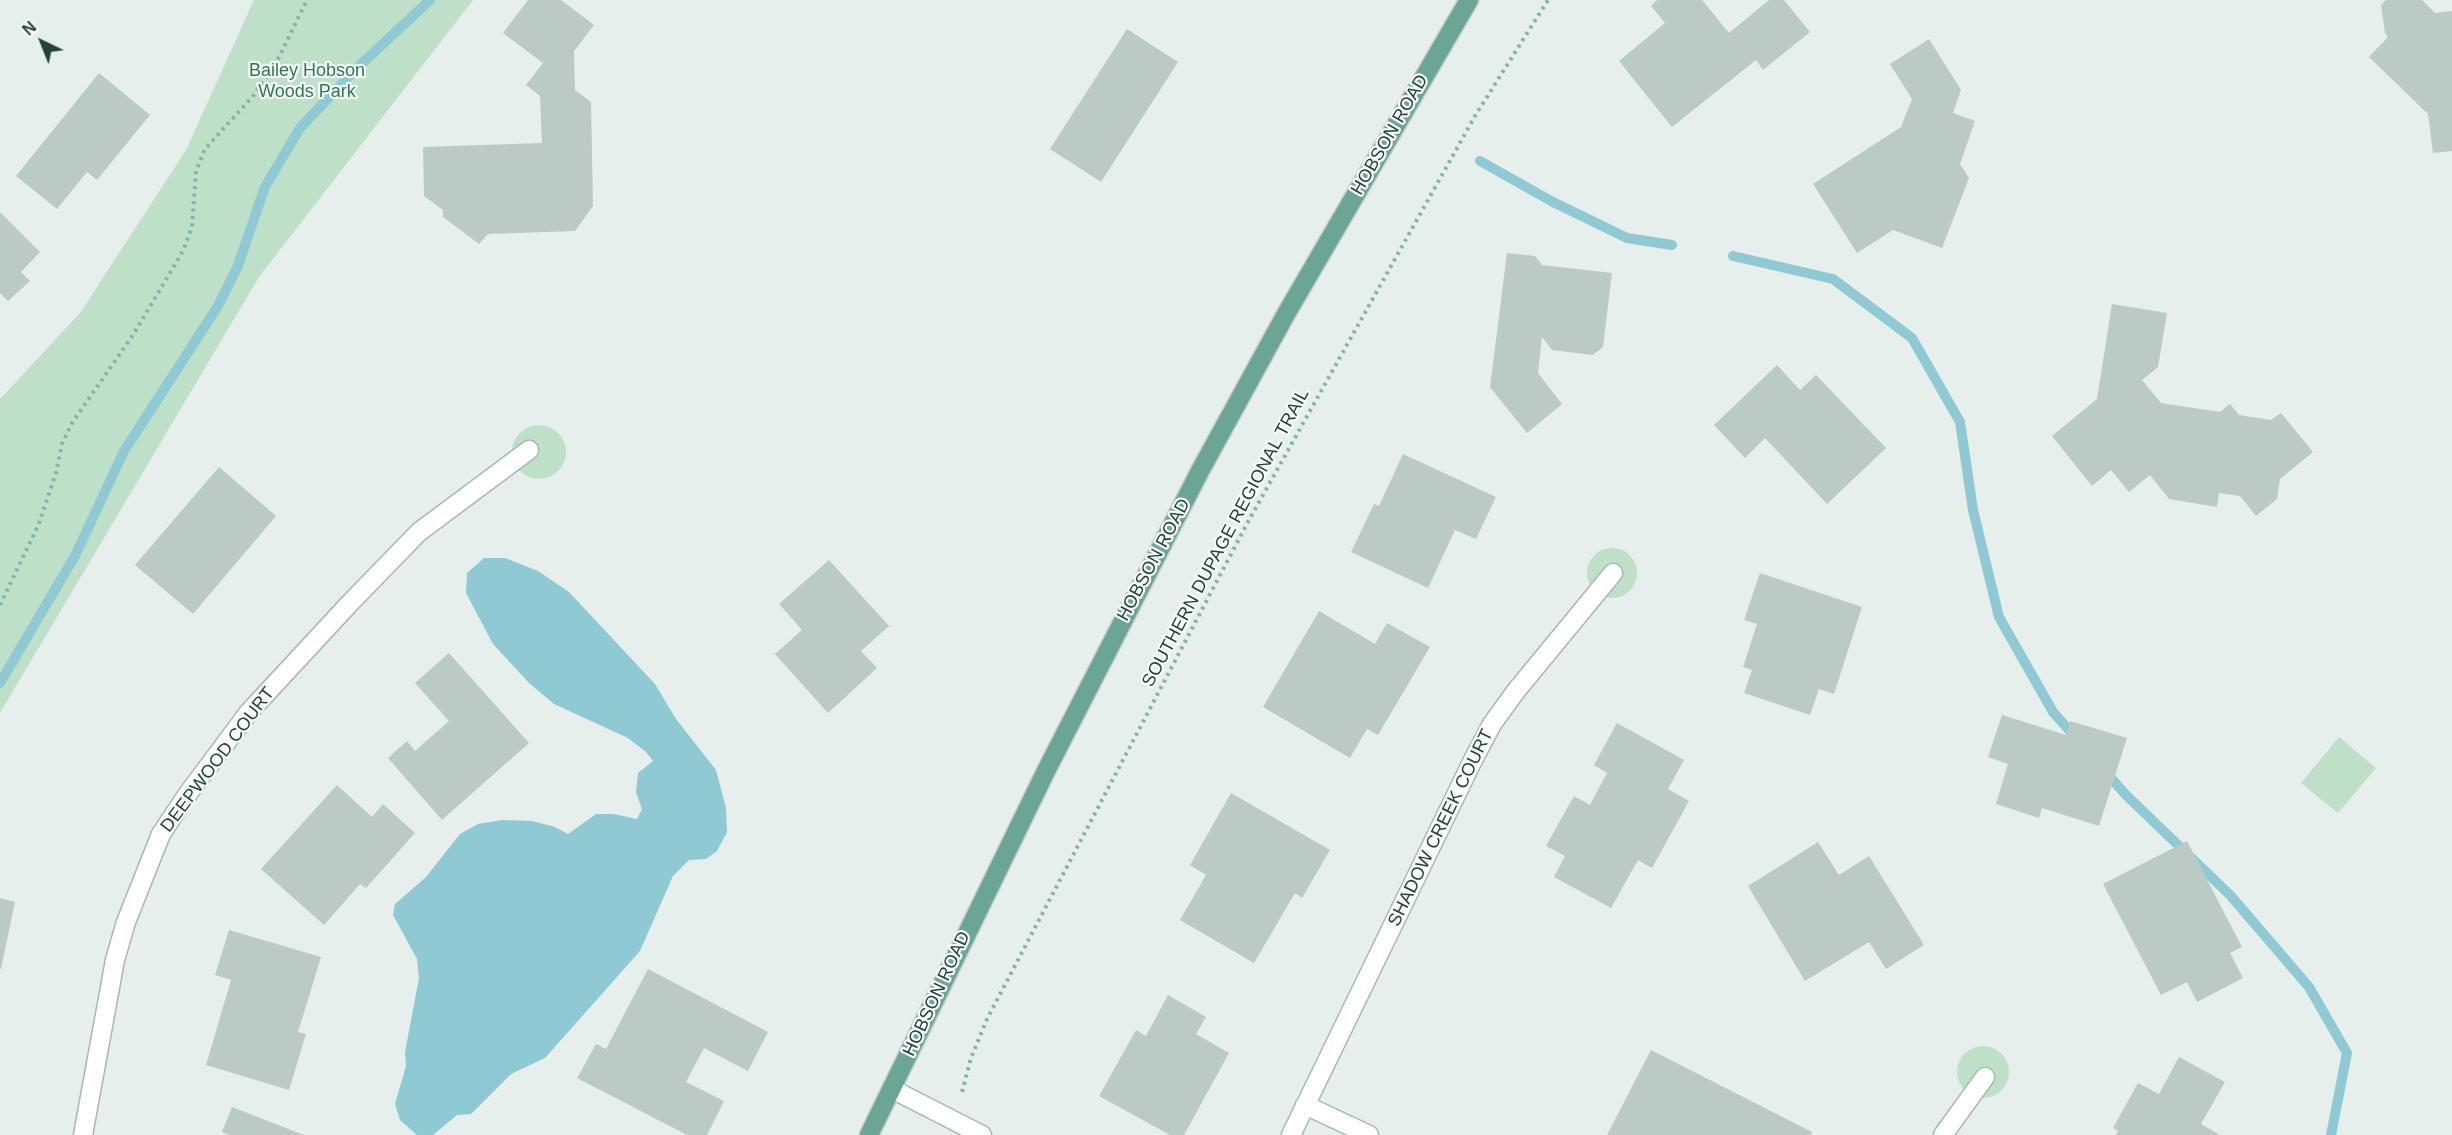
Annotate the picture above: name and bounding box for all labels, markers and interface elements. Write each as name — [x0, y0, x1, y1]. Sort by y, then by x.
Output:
north arrow — [12, 12, 72, 72]
text: N — [19, 18, 39, 39]
park label: Bailey Hobson Woods Park — [249, 60, 365, 103]
street label: HOBSON ROAD — [1347, 71, 1433, 199]
street label: SOUTHERN DUPAGE REGIONAL TRAIL — [1138, 385, 1314, 691]
street label: HOBSON ROAD — [1113, 495, 1195, 625]
street label: DEEPWOOD COURT — [157, 683, 279, 837]
street label: SHADOW CREEK COURT — [1384, 726, 1498, 930]
street label: HOBSON ROAD — [899, 928, 975, 1060]

